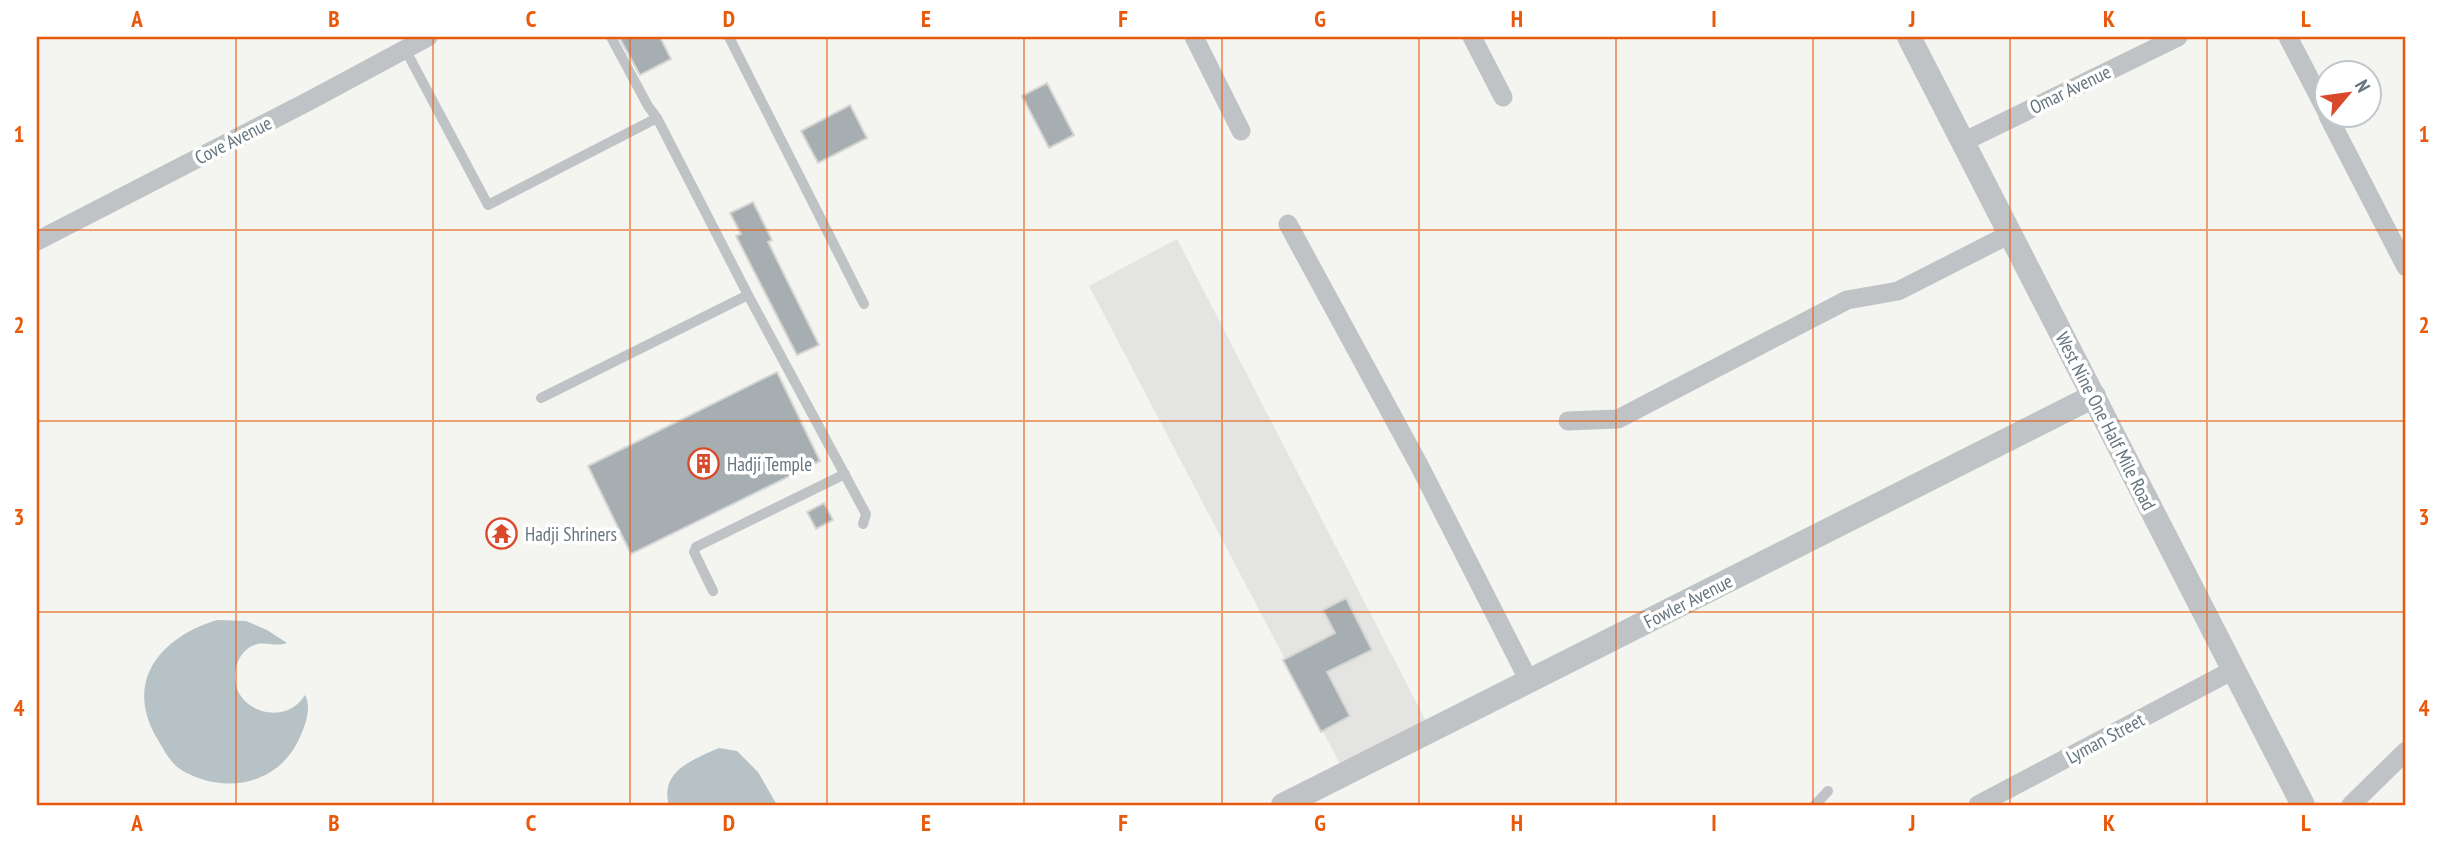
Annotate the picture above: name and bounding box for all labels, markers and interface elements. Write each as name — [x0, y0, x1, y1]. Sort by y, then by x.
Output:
text: A — [130, 4, 143, 33]
text: B — [328, 4, 340, 33]
text: C — [526, 4, 537, 33]
text: D — [723, 4, 735, 33]
text: E — [921, 4, 931, 33]
text: F — [1118, 4, 1128, 33]
text: G — [1314, 4, 1326, 33]
text: H — [1511, 4, 1523, 33]
text: I — [1711, 4, 1717, 33]
text: J — [1908, 4, 1915, 33]
text: K — [2103, 4, 2115, 33]
text: L — [2301, 4, 2311, 33]
street label: Omar Avenue — [2026, 59, 2115, 119]
north arrow — [2314, 60, 2384, 130]
text: N — [2350, 75, 2376, 96]
street label: Cove Avenue — [191, 110, 276, 170]
text: 1 — [14, 119, 25, 148]
text: 1 — [2419, 119, 2430, 148]
text: 2 — [14, 310, 25, 339]
text: 2 — [2419, 310, 2430, 339]
street label: West Nine One Half Mile Road — [2051, 328, 2161, 514]
building icon: Hadji Temple — [687, 447, 721, 481]
place label: Hadji Temple — [727, 452, 812, 476]
text: 3 — [14, 502, 25, 531]
text: 3 — [2419, 502, 2430, 531]
temple icon: Hadji Shriners — [485, 517, 519, 551]
place label: Hadji Shriners — [525, 522, 617, 546]
street label: Fowler Avenue — [1640, 568, 1736, 634]
text: 4 — [14, 693, 25, 722]
text: 4 — [2419, 693, 2430, 722]
street label: Lyman Street — [2062, 707, 2149, 769]
text: A — [130, 808, 143, 837]
text: B — [328, 808, 340, 837]
text: C — [526, 808, 537, 837]
text: D — [723, 808, 735, 837]
text: E — [921, 808, 931, 837]
text: F — [1118, 808, 1128, 837]
text: G — [1314, 808, 1326, 837]
text: H — [1511, 808, 1523, 837]
text: I — [1711, 808, 1717, 837]
text: J — [1908, 808, 1915, 837]
text: K — [2103, 808, 2115, 837]
text: L — [2301, 808, 2311, 837]

